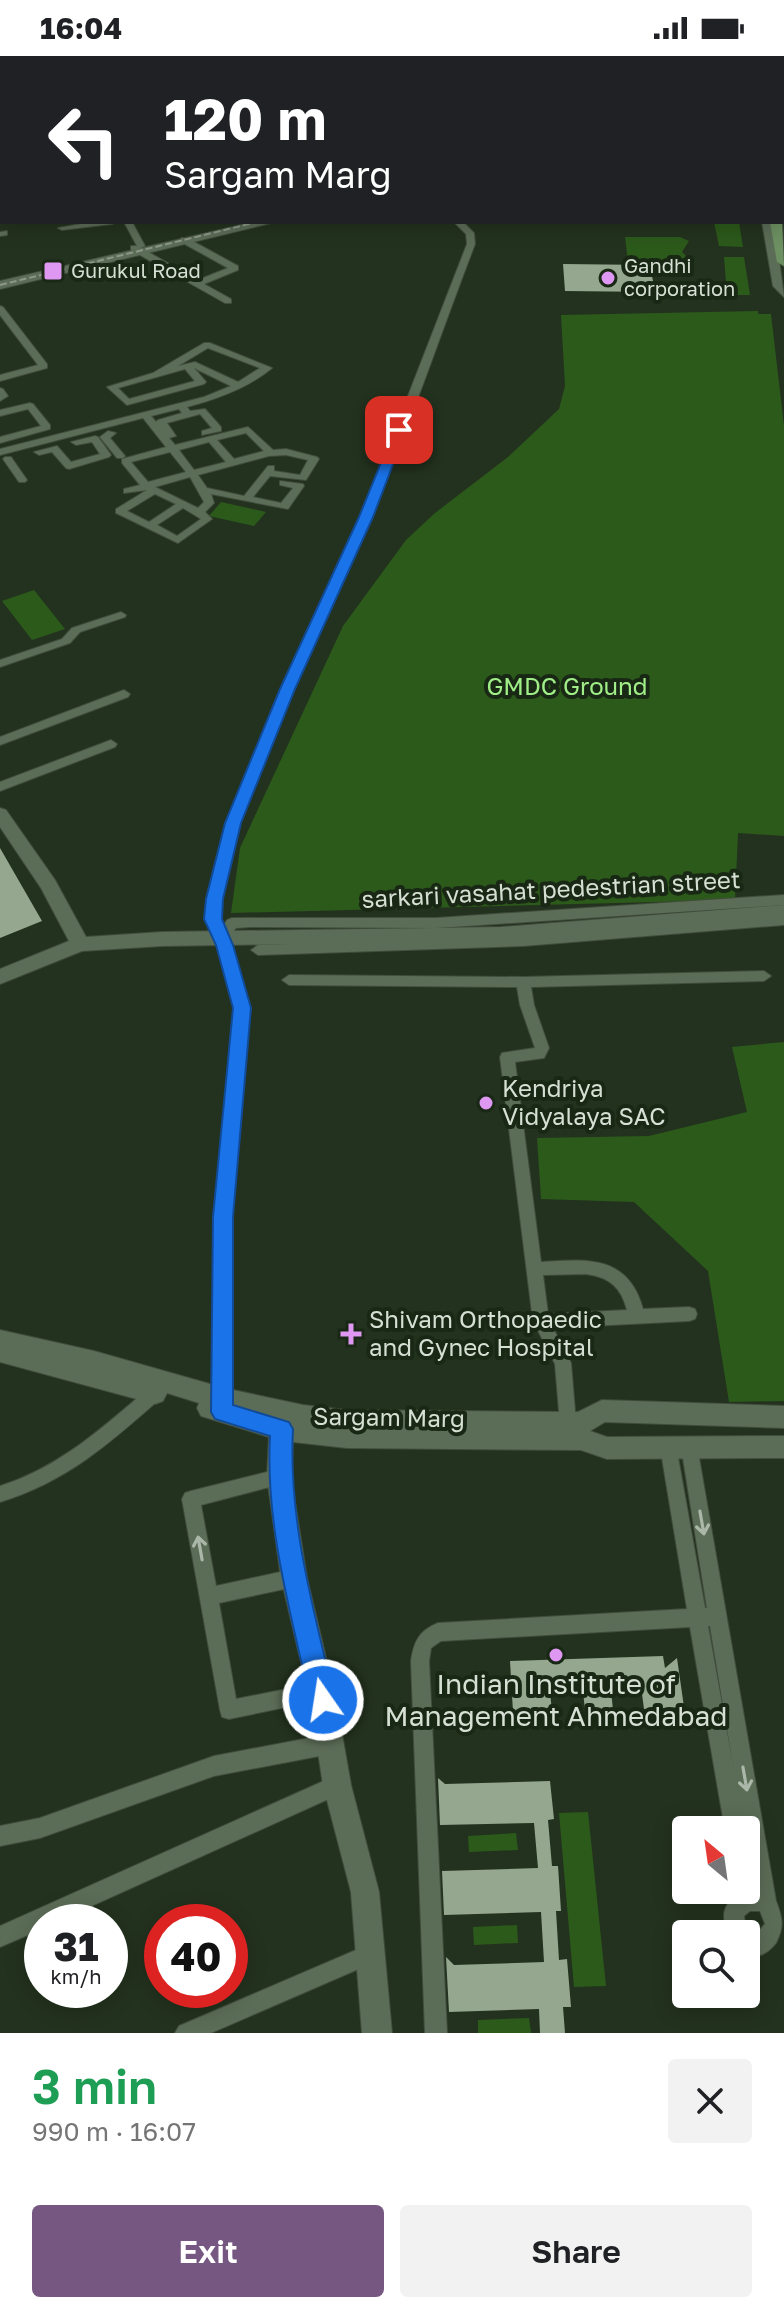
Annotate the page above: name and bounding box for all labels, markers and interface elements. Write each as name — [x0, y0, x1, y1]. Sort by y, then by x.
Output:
text: 16:04 — [40, 10, 122, 46]
text: 120 m — [164, 85, 326, 152]
icon: left — [32, 88, 136, 192]
text: Sargam Marg — [164, 153, 392, 196]
place label: Gandhi corporation — [624, 253, 735, 300]
place label: Gurukul Road — [71, 258, 201, 282]
marker: Gurukul Road — [42, 260, 64, 282]
marker: Gandhi corporation — [599, 269, 617, 287]
pin — [365, 396, 433, 464]
icon: arrive — [377, 408, 421, 452]
park label: GMDC Ground — [486, 671, 648, 700]
street label: sarkari vasahat pedestrian street — [361, 864, 741, 913]
place label: Kendriya Vidyalaya SAC — [502, 1073, 666, 1130]
marker: Kendriya Vidyalaya SAC — [477, 1094, 495, 1112]
place label: Shivam Orthopaedic and Gynec Hospital — [369, 1304, 602, 1361]
marker: Shivam Orthopaedic and Gynec Hospital — [340, 1323, 362, 1345]
street label: Sargam Marg — [313, 1401, 465, 1432]
one-way arrow — [695, 1510, 710, 1535]
one-way arrow — [192, 1535, 207, 1561]
marker: Indian Institute of Management Ahmedabad — [547, 1646, 565, 1664]
position arrow — [281, 1658, 365, 1742]
place label: Indian Institute of Management Ahmedabad — [385, 1667, 727, 1732]
one-way arrow — [739, 1766, 754, 1792]
north arrow — [672, 1816, 760, 1904]
map controls — [672, 1816, 760, 2008]
speed limit sign: 40 — [144, 1904, 248, 2008]
button: search — [672, 1920, 760, 2008]
text: 31 — [54, 1922, 99, 1970]
text: km/h — [51, 1964, 101, 1988]
text: 3 min — [32, 2057, 157, 2115]
button: close — [668, 2059, 752, 2143]
text: 990 m · 16:07 — [32, 2116, 196, 2147]
button: Exit — [32, 2205, 384, 2297]
button: Share — [400, 2205, 752, 2297]

